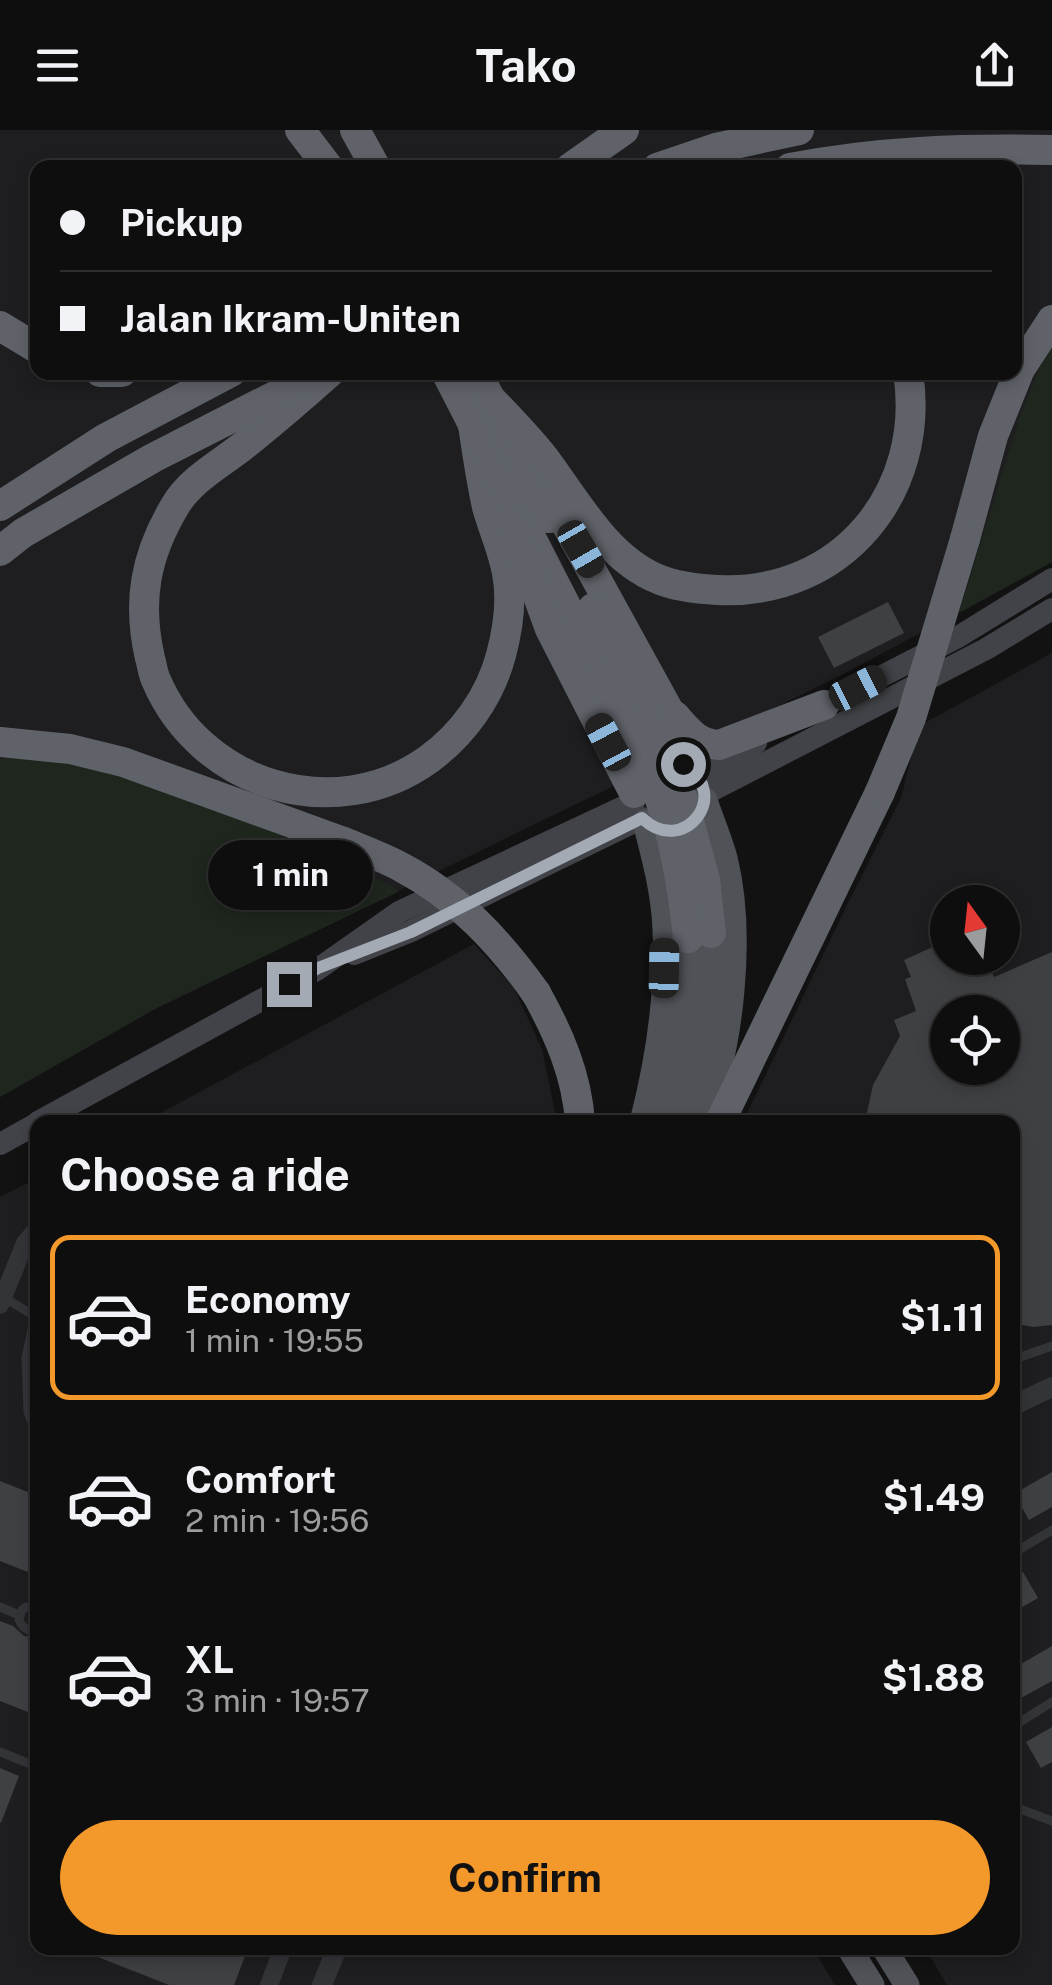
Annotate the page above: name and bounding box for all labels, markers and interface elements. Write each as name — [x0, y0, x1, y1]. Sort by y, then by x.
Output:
icon: menu — [30, 38, 85, 93]
icon: share — [967, 38, 1022, 93]
text: Tako — [475, 39, 577, 92]
text: Pickup — [120, 200, 243, 245]
text: Jalan Ikram-Uniten — [120, 296, 461, 341]
car — [553, 516, 609, 582]
car — [824, 661, 892, 715]
car — [581, 708, 635, 776]
route start — [661, 742, 706, 787]
callout: 1 min — [206, 839, 372, 909]
text: 1 min — [252, 856, 329, 893]
north arrow — [930, 885, 1020, 975]
map controls — [930, 885, 1020, 1085]
car — [648, 938, 680, 998]
route end — [267, 962, 312, 1007]
button: locate — [930, 995, 1020, 1085]
text: Choose a ride — [60, 1148, 350, 1201]
icon: car — [65, 1273, 155, 1363]
text: Economy — [185, 1277, 351, 1322]
text: $1.11 — [900, 1295, 985, 1340]
text: 1 min · 19:55 — [185, 1322, 364, 1359]
icon: car — [65, 1453, 155, 1543]
text: Comfort — [185, 1457, 336, 1502]
text: $1.49 — [883, 1475, 985, 1520]
text: 2 min · 19:56 — [185, 1502, 369, 1539]
icon: car — [65, 1633, 155, 1723]
text: XL — [185, 1637, 234, 1682]
text: $1.88 — [882, 1655, 985, 1700]
text: 3 min · 19:57 — [185, 1682, 370, 1719]
button: Confirm — [60, 1820, 990, 1935]

